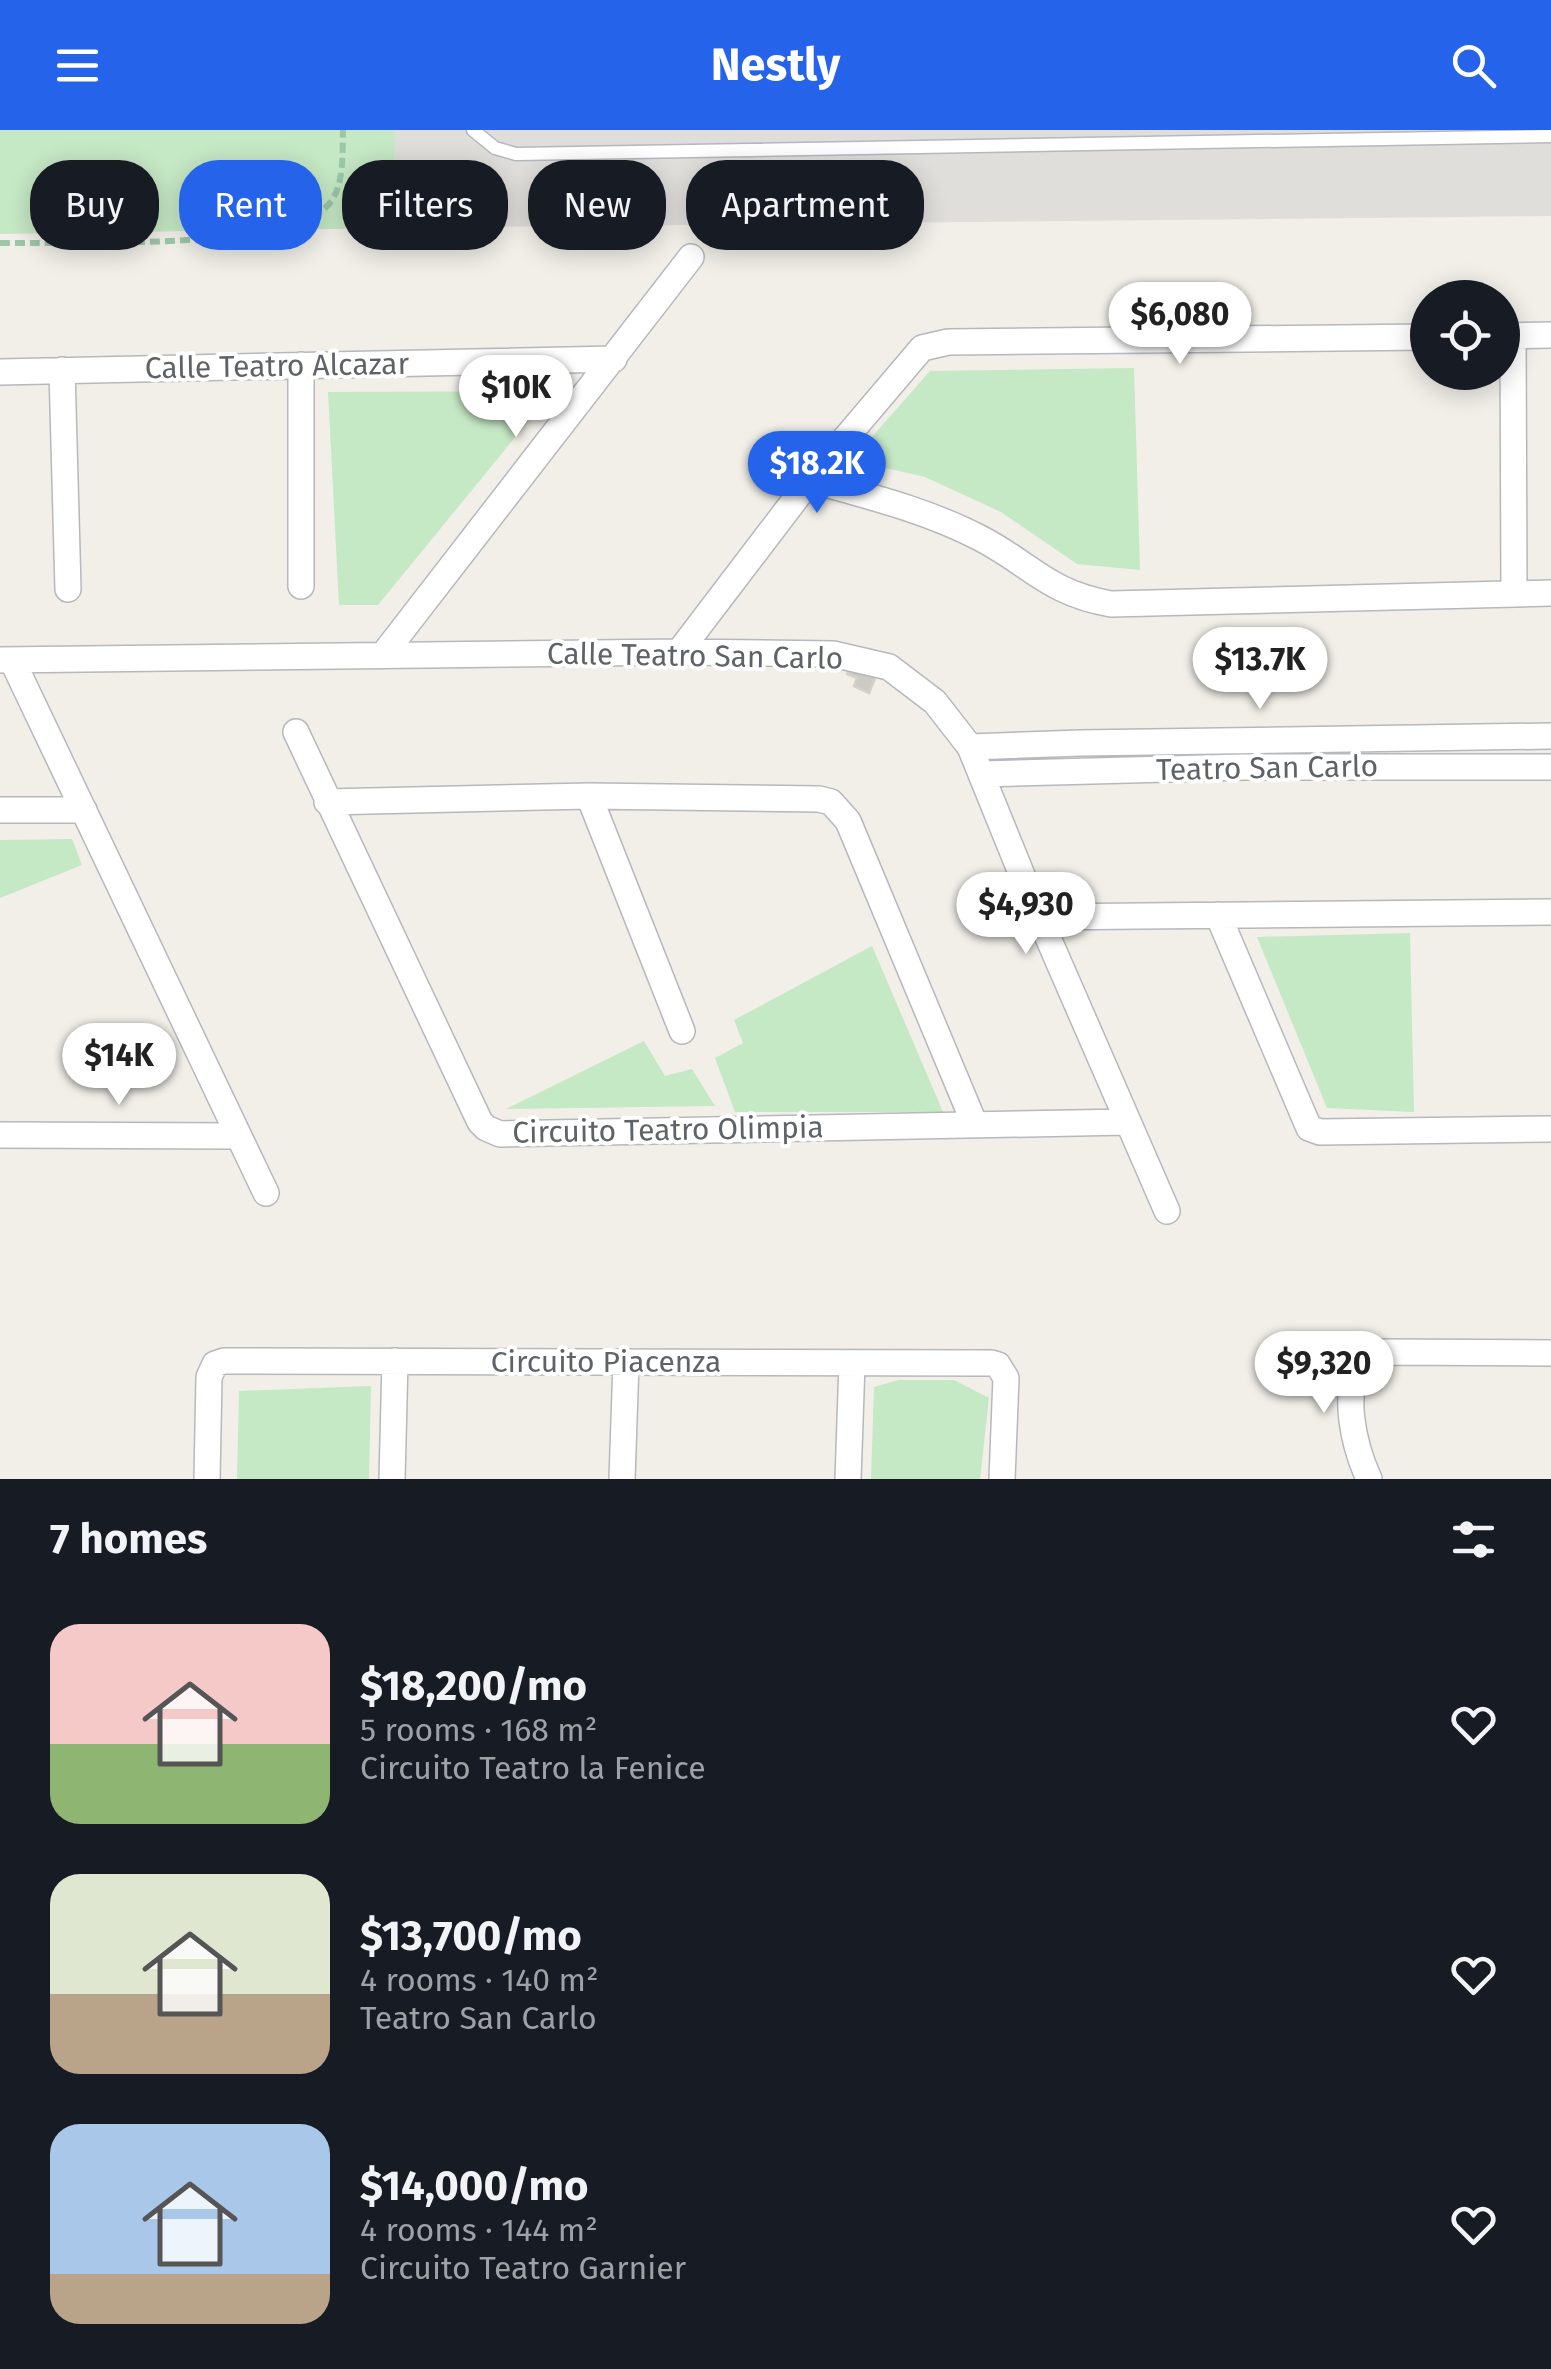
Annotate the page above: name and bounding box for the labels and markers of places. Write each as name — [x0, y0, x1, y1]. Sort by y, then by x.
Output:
pin: $6,080 — [1099, 282, 1261, 367]
pin: $10K — [457, 355, 575, 440]
pin: $18.2K — [736, 431, 898, 516]
pin: $13.7K — [1179, 627, 1341, 712]
pin: $4,930 — [945, 872, 1107, 957]
pin: $14K — [60, 1023, 178, 1108]
pin: $9,320 — [1243, 1331, 1405, 1416]

